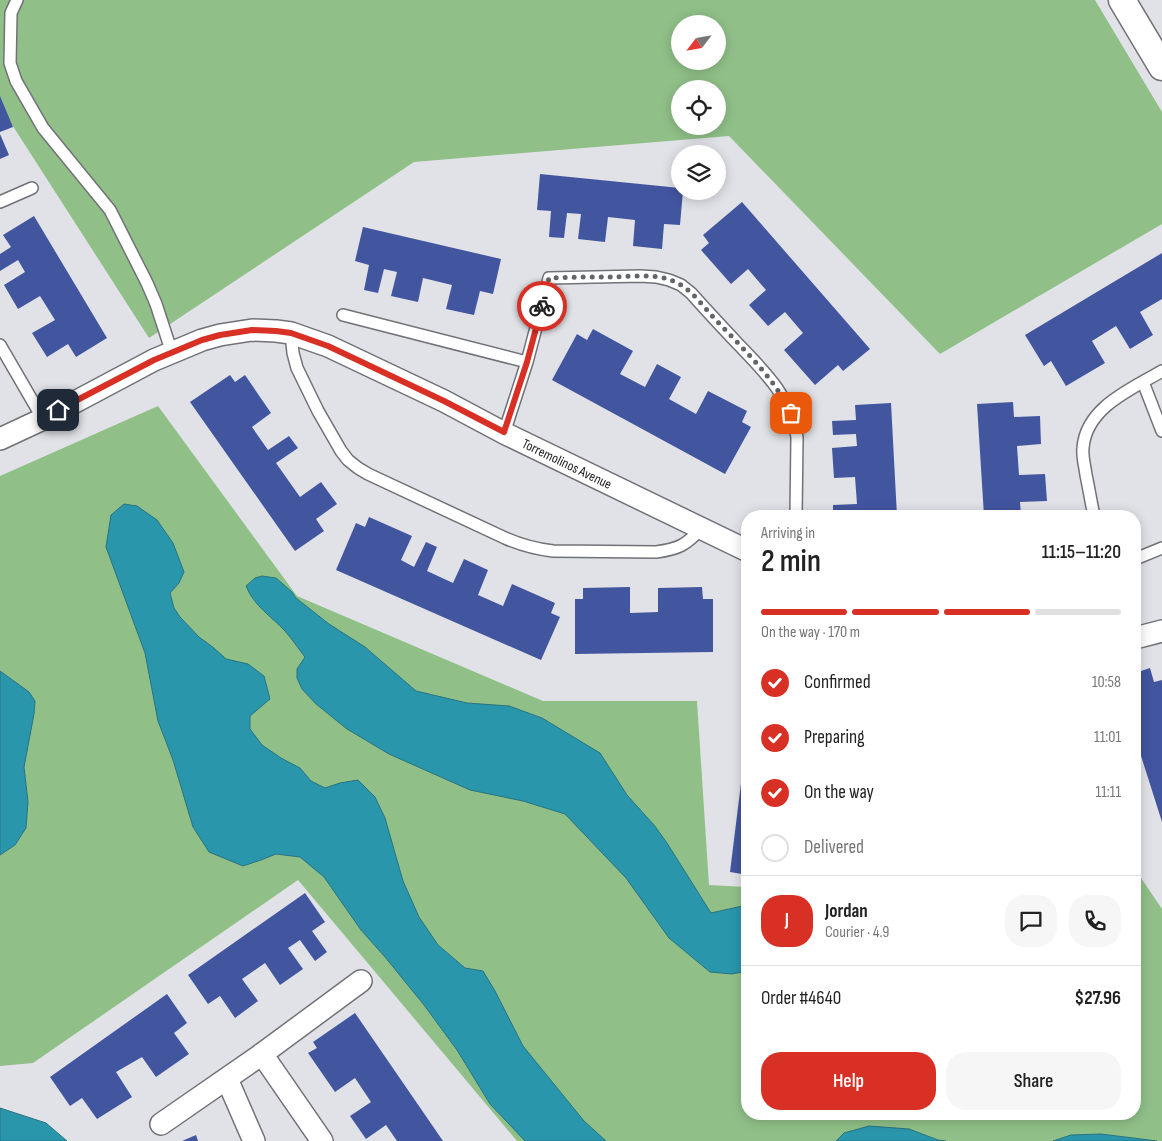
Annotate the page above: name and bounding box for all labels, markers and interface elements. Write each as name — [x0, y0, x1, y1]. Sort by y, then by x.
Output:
north arrow — [671, 15, 726, 70]
map controls — [671, 15, 726, 200]
button: locate — [671, 80, 726, 135]
button: layers — [671, 145, 726, 200]
courier — [517, 281, 567, 331]
icon: bike — [528, 292, 556, 320]
pin — [37, 389, 79, 431]
pin — [770, 392, 812, 434]
icon: home — [44, 396, 72, 424]
icon: bag — [777, 399, 805, 427]
street label: Torremolinos Avenue — [519, 435, 615, 493]
text: Arriving in — [761, 524, 815, 543]
text: 11:15–11:20 — [1042, 541, 1121, 564]
text: 2 min — [761, 542, 821, 581]
text: On the way · 170 m — [761, 623, 860, 642]
icon: check — [761, 669, 789, 697]
text: Confirmed — [804, 671, 871, 694]
text: 10:58 — [1092, 673, 1121, 692]
icon: check — [761, 724, 789, 752]
text: Preparing — [804, 726, 865, 749]
text: 11:01 — [1094, 728, 1121, 747]
icon: check — [761, 779, 789, 807]
text: On the way — [804, 781, 874, 804]
text: 11:11 — [1096, 783, 1121, 802]
text: Delivered — [804, 836, 864, 859]
button: chat — [1005, 895, 1057, 947]
button: phone — [1069, 895, 1121, 947]
text: Jordan — [825, 900, 868, 923]
text: J — [785, 909, 789, 932]
text: Courier · 4.9 — [825, 923, 889, 942]
text: Order #4640 — [761, 987, 841, 1010]
text: $27.96 — [1074, 987, 1121, 1010]
button: Help — [761, 1052, 936, 1110]
button: Share — [946, 1052, 1121, 1110]

